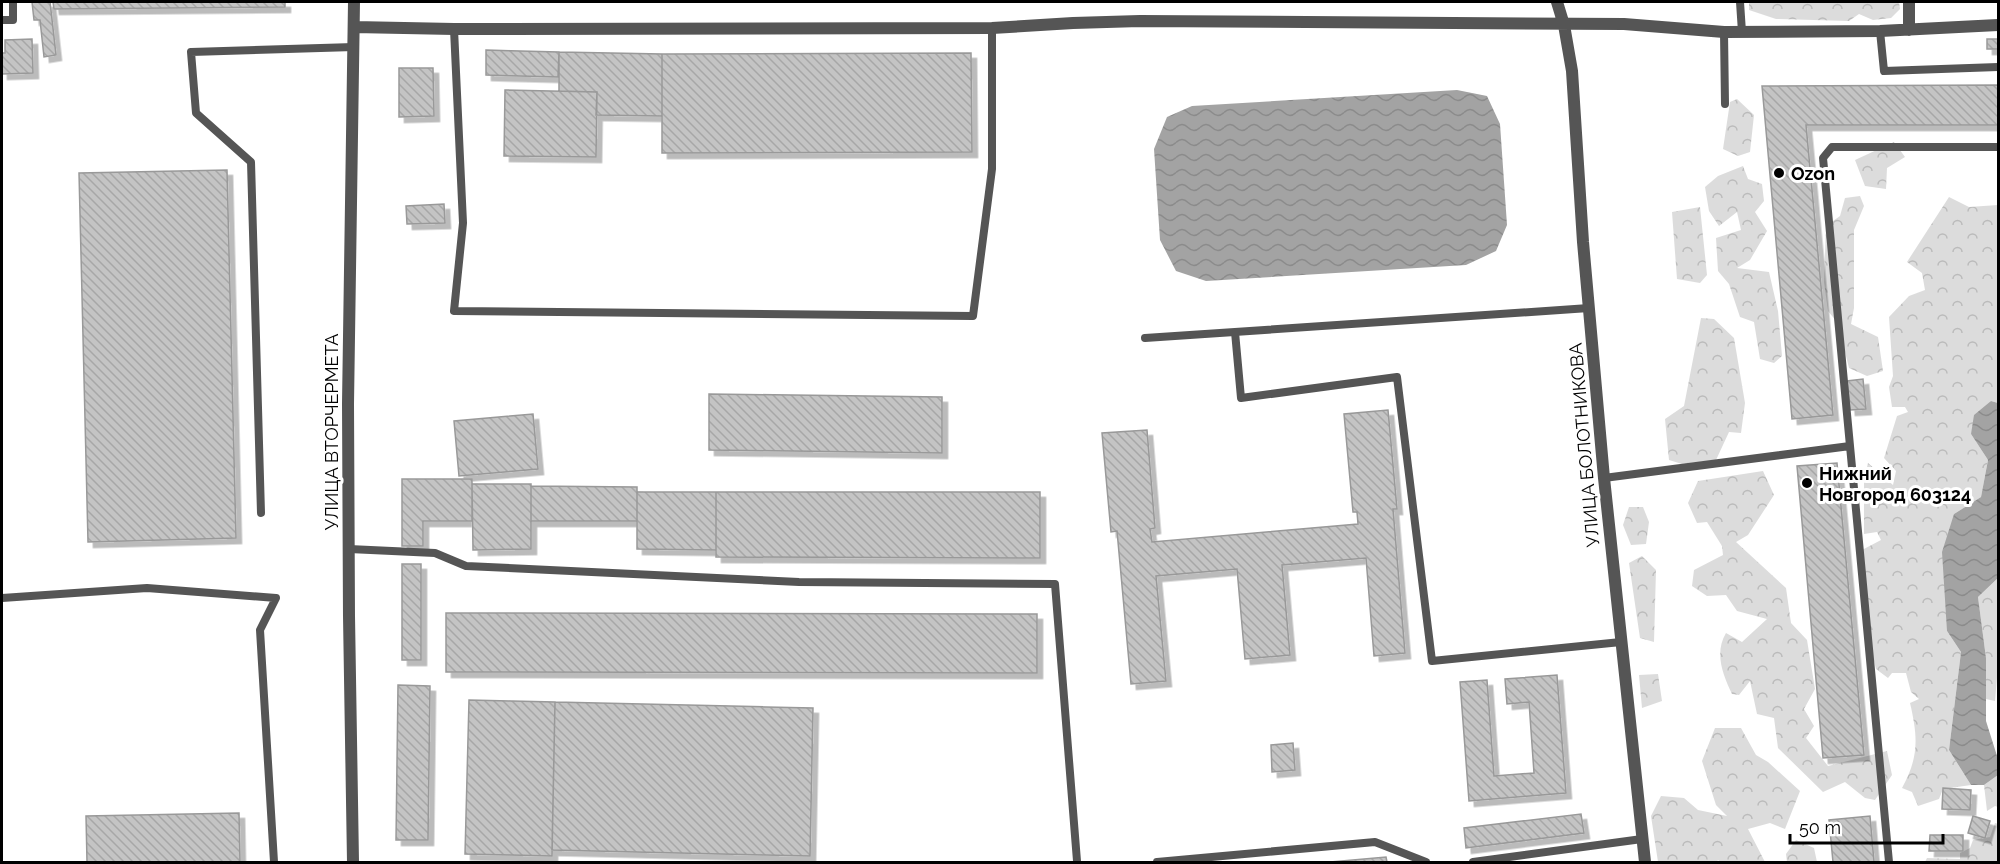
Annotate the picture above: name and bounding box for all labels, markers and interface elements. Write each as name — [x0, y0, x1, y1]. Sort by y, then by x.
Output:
place label: Ozon — [1791, 163, 1835, 184]
marker: Ozon — [1772, 166, 1786, 180]
street label: УЛИЦА ВТОРЧЕРМЕТА — [321, 334, 342, 530]
street label: УЛИЦА БОЛОТНИКОВА — [1565, 342, 1603, 548]
place label: Нижний Новгород 603124 — [1819, 463, 1971, 505]
marker: Нижний Новгород 603124 — [1800, 476, 1814, 490]
scale bar — [1790, 807, 1943, 845]
text: 50 m — [1799, 817, 1841, 838]

